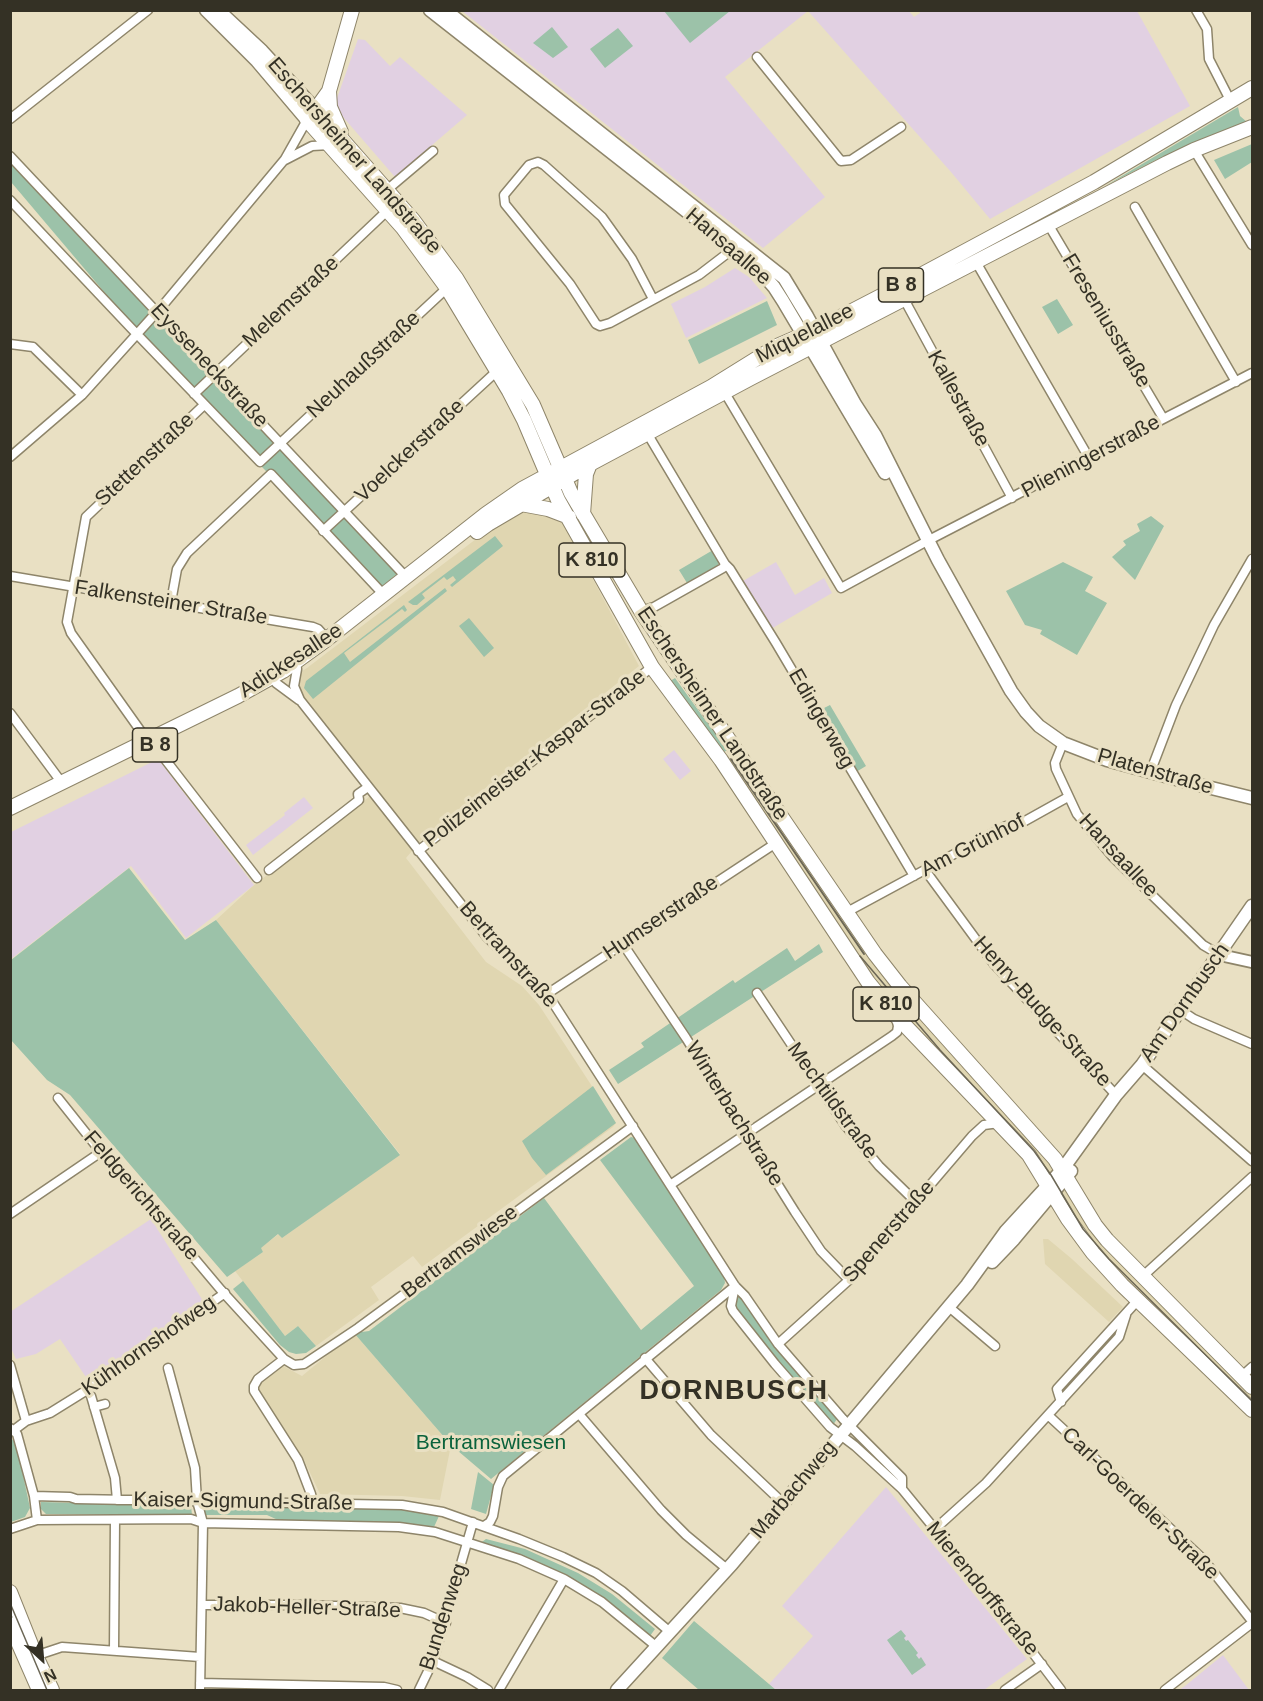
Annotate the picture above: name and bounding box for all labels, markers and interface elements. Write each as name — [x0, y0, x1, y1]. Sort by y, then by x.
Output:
street label: Eschersheimer Landstraße — [262, 53, 446, 259]
street label: Hansaallee — [680, 203, 776, 291]
street label: Freseniusstraße — [1056, 249, 1156, 393]
street label: Melemstraße — [238, 251, 344, 353]
road number: B 8 — [878, 268, 924, 302]
street label: Eysseneckstraße — [145, 299, 273, 433]
street label: Miquelallee — [752, 299, 858, 369]
street label: Neuhaußstraße — [302, 306, 426, 424]
street label: Kallestraße — [921, 346, 995, 452]
street label: Voelckerstraße — [350, 394, 470, 508]
street label: Stettenstraße — [90, 408, 200, 512]
street label: Plieningerstraße — [1018, 410, 1164, 504]
road number: K 810 — [559, 543, 625, 577]
street label: Falkensteiner Straße — [73, 575, 269, 631]
street label: Eschersheimer Landstraße — [631, 602, 793, 826]
street label: Adickesallee — [235, 618, 347, 704]
street label: Polizeimeister-Kaspar-Straße — [419, 665, 651, 853]
street label: Edingerweg — [782, 665, 860, 773]
road number: B 8 — [132, 728, 178, 762]
street label: Platenstraße — [1094, 743, 1216, 801]
street label: Am Grünhof — [917, 809, 1029, 883]
street label: Hansaallee — [1073, 809, 1163, 903]
street label: Humserstraße — [599, 870, 723, 966]
street label: Bertramstraße — [454, 897, 562, 1013]
street label: Henry-Budge-Straße — [968, 932, 1116, 1092]
street label: Am Dornbusch — [1135, 939, 1235, 1067]
road number: K 810 — [853, 987, 919, 1021]
street label: Winterbachstraße — [679, 1037, 789, 1191]
street label: Mechtildstraße — [781, 1038, 883, 1164]
street label: Feldgerichtstraße — [78, 1126, 204, 1266]
street label: Spenerstraße — [838, 1176, 940, 1288]
street label: Bertramswiese — [397, 1200, 523, 1304]
street label: Kühhornshofweg — [77, 1290, 221, 1402]
district label: DORNBUSCH — [640, 1376, 828, 1408]
street label: Carl-Goerdeler-Straße — [1056, 1422, 1224, 1586]
park label: Bertramswiesen — [416, 1430, 566, 1456]
street label: Marbachweg — [746, 1436, 842, 1544]
street label: Kaiser-Sigmund-Straße — [133, 1487, 353, 1517]
street label: Mierendorffstraße — [920, 1517, 1044, 1661]
street label: Bundenweg — [415, 1560, 473, 1674]
street label: Jakob-Heller-Straße — [213, 1592, 401, 1624]
north arrow — [12, 1629, 72, 1689]
text: N — [41, 1665, 59, 1686]

